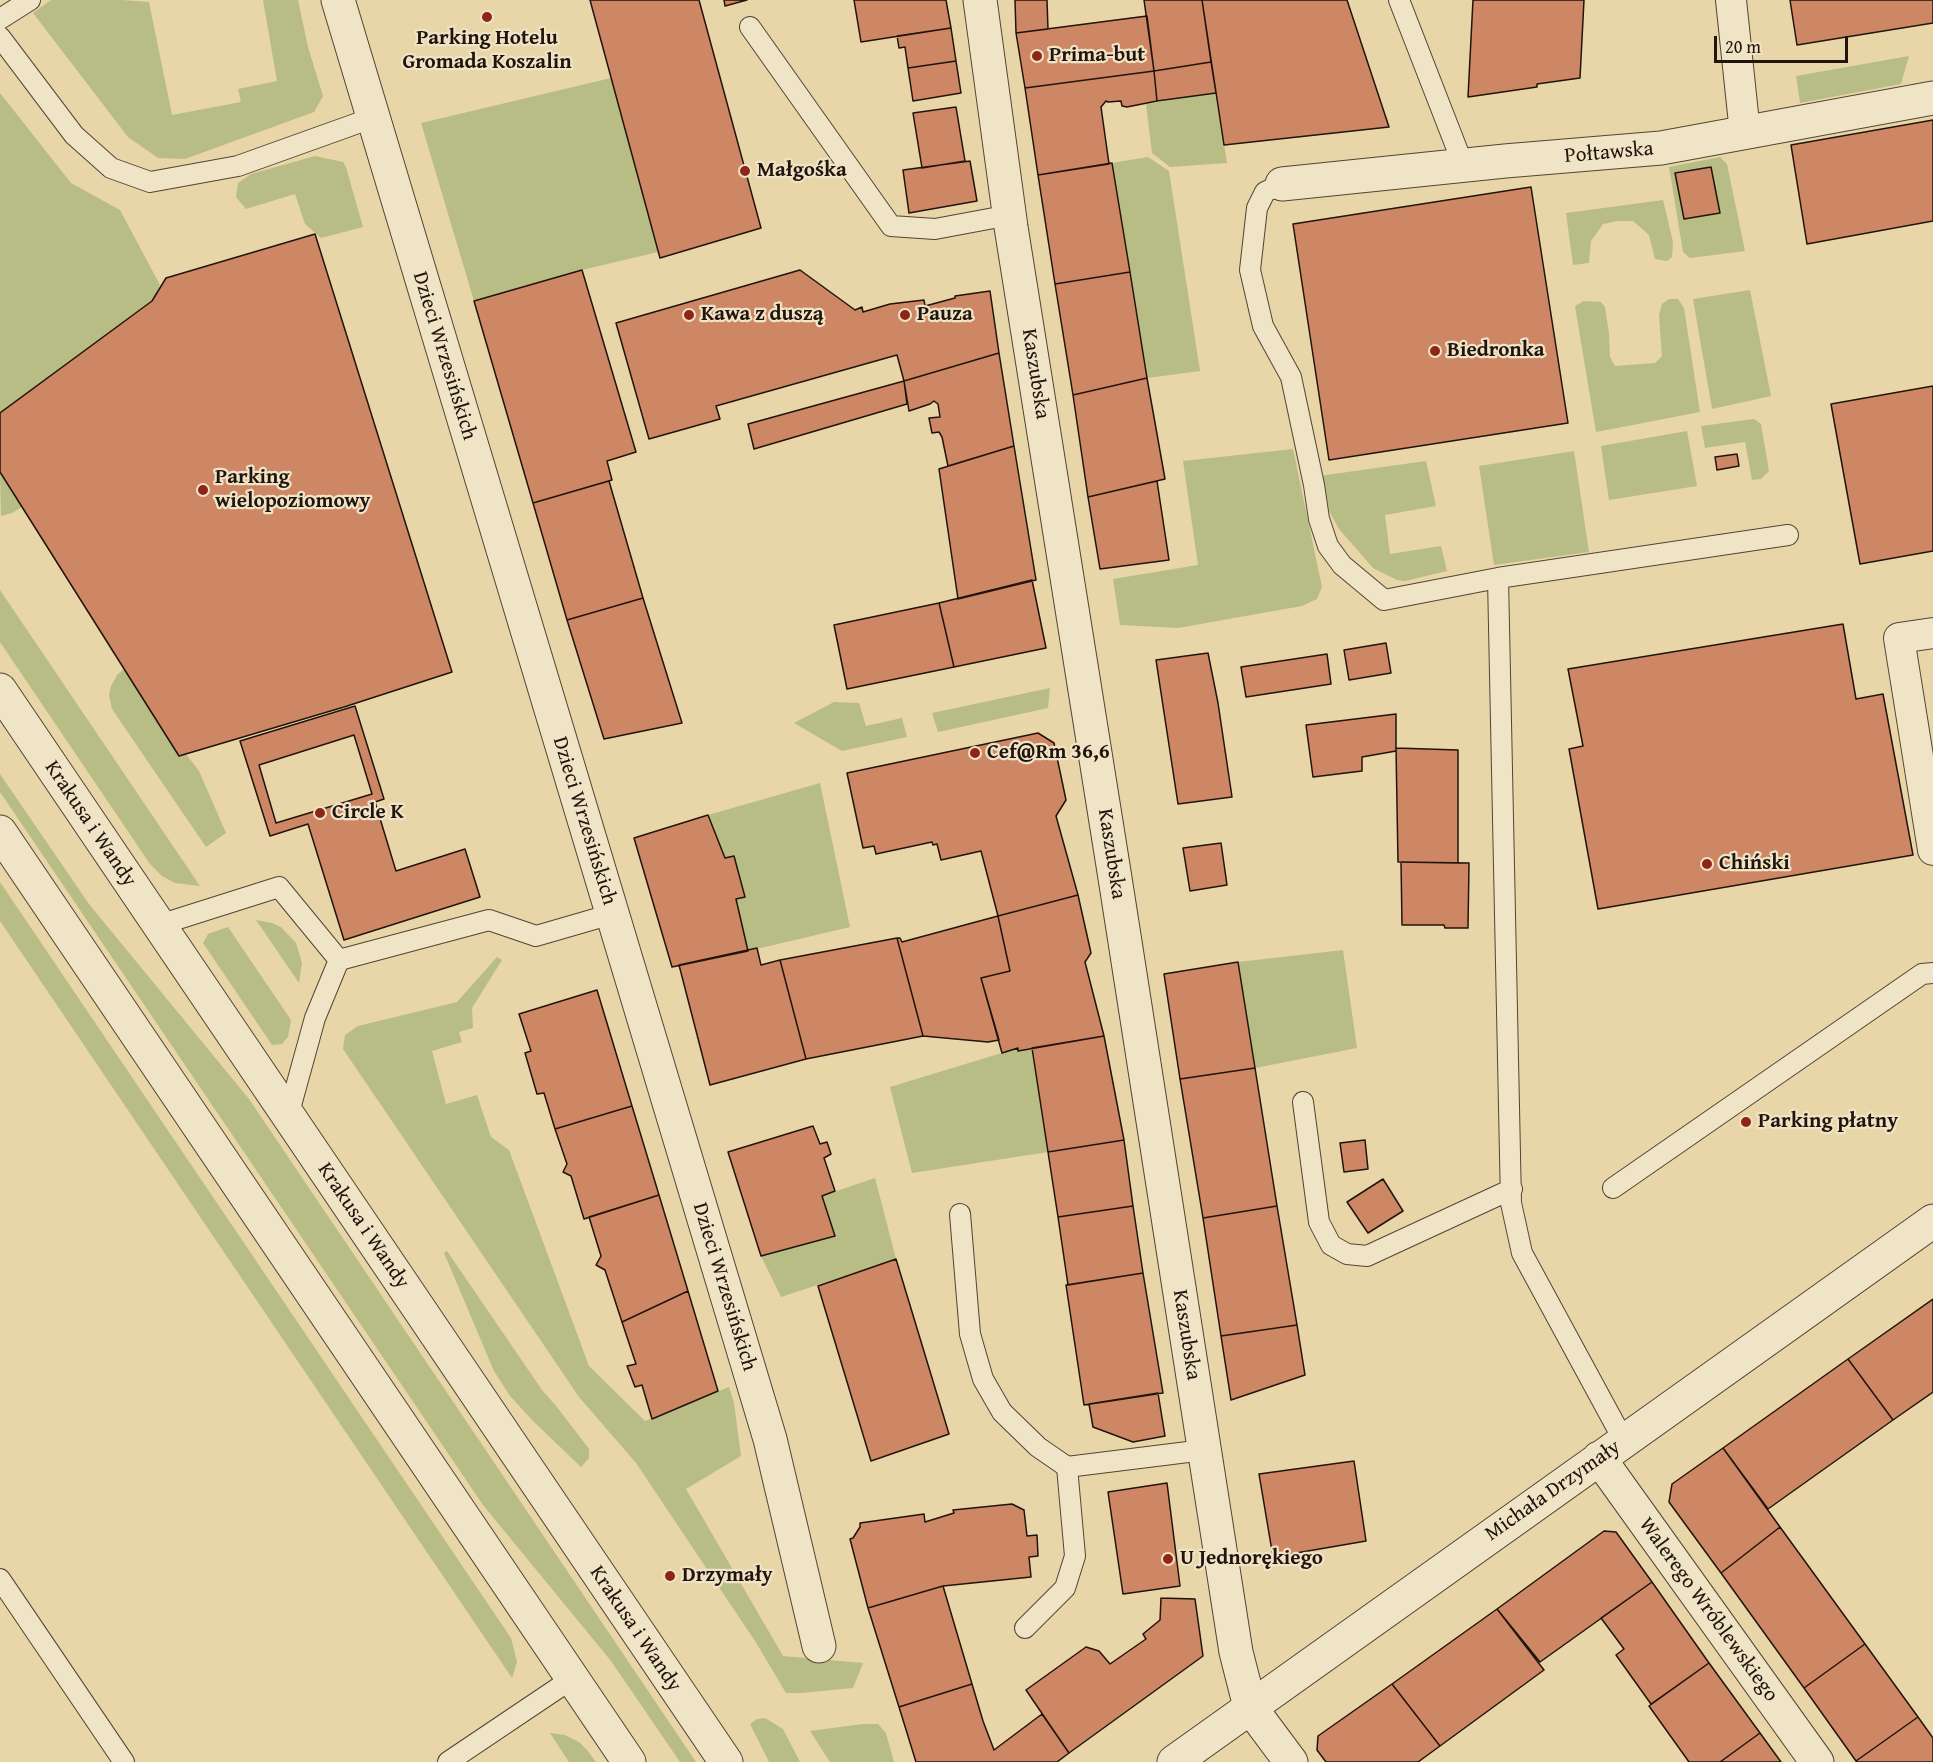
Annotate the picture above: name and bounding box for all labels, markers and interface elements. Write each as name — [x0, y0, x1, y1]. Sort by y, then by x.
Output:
marker: Parking Hotelu Gromada Koszalin — [480, 10, 494, 24]
scale bar — [1717, 24, 1850, 62]
place label: Parking Hotelu Gromada Koszalin — [402, 26, 572, 76]
text: 20 m — [1725, 33, 1761, 60]
place label: Prima-but — [1049, 43, 1145, 69]
marker: Prima-but — [1030, 49, 1044, 63]
street label: Połtawska — [1564, 137, 1654, 169]
place label: Małgośka — [757, 158, 847, 184]
marker: Małgośka — [738, 164, 752, 178]
street label: Dzieci Wrzesińskich — [406, 269, 482, 443]
place label: Kawa z duszą — [701, 302, 823, 328]
place label: Pauza — [917, 302, 973, 328]
marker: Kawa z duszą — [682, 308, 696, 322]
marker: Pauza — [898, 308, 912, 322]
street label: Kaszubska — [1015, 327, 1055, 421]
place label: Biedronka — [1447, 338, 1544, 364]
marker: Biedronka — [1428, 344, 1442, 358]
place label: Parking wielopoziomowy — [215, 465, 370, 515]
marker: Parking wielopoziomowy — [196, 483, 210, 497]
street label: Dzieci Wrzesińskich — [546, 734, 622, 908]
place label: Cef@Rm 36,6 — [987, 740, 1110, 766]
marker: Cef@Rm 36,6 — [968, 746, 982, 760]
street label: Krakusa i Wandy — [39, 756, 141, 892]
place label: Circle K — [332, 800, 404, 826]
marker: Circle K — [313, 806, 327, 820]
street label: Kaszubska — [1091, 807, 1131, 901]
place label: Chiński — [1719, 851, 1790, 877]
marker: Chiński — [1700, 857, 1714, 871]
place label: Parking płatny — [1758, 1109, 1898, 1135]
marker: Parking płatny — [1739, 1115, 1753, 1129]
street label: Krakusa i Wandy — [312, 1158, 414, 1294]
street label: Dzieci Wrzesińskich — [686, 1200, 762, 1374]
street label: Kaszubska — [1166, 1288, 1206, 1382]
street label: Michała Drzymały — [1481, 1435, 1625, 1547]
street label: Walerego Wróblewskiego — [1633, 1513, 1783, 1707]
place label: U Jednorękiego — [1180, 1546, 1323, 1572]
marker: U Jednorękiego — [1161, 1552, 1175, 1566]
street label: Krakusa i Wandy — [584, 1561, 686, 1697]
place label: Drzymały — [682, 1563, 773, 1589]
marker: Drzymały — [663, 1569, 677, 1583]

